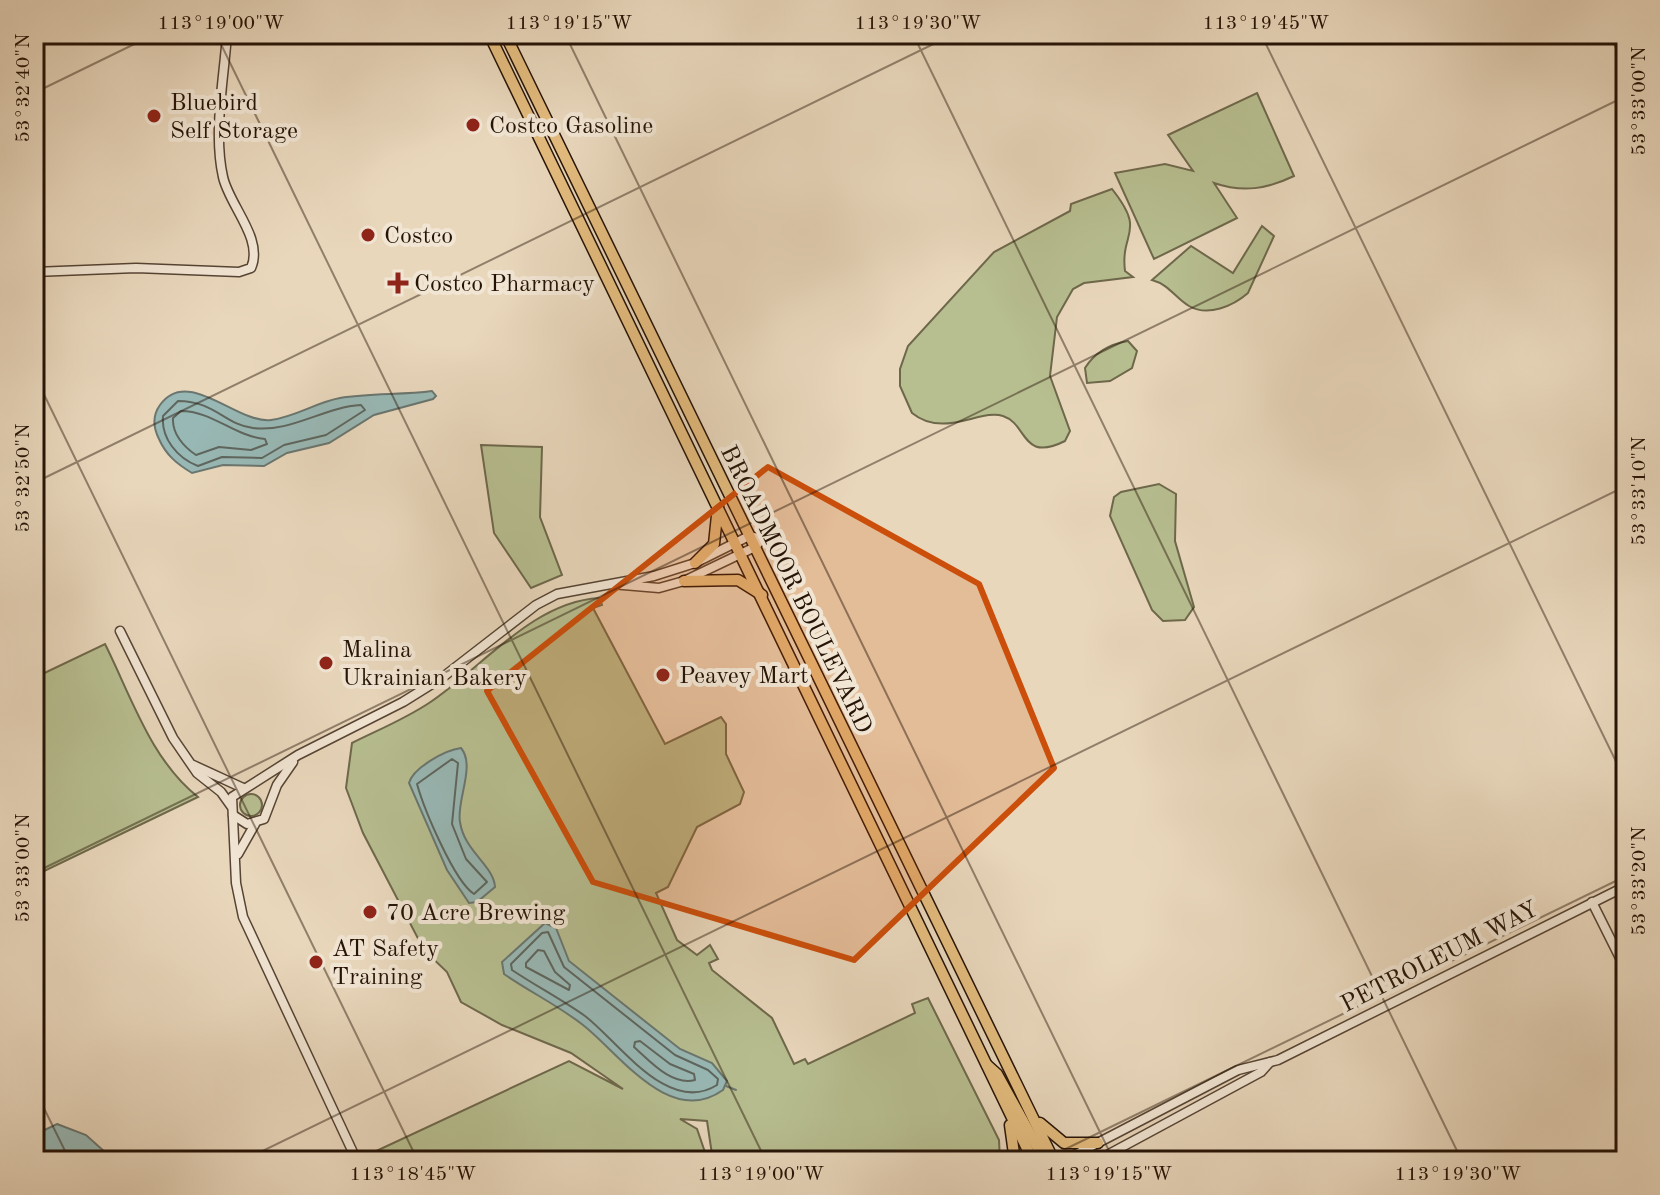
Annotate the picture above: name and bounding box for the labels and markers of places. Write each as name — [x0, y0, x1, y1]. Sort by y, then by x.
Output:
place label: Bluebird Self Storage — [170, 92, 298, 144]
marker: Bluebird Self Storage — [145, 107, 163, 125]
place label: Costco Gasoline — [489, 115, 653, 139]
marker: Costco Gasoline — [464, 116, 482, 134]
place label: Costco — [384, 225, 453, 249]
marker: Costco — [359, 226, 377, 244]
place label: Costco Pharmacy — [414, 273, 595, 297]
marker: Costco Pharmacy — [389, 274, 407, 292]
place label: Malina Ukrainian Bakery — [342, 639, 527, 691]
marker: Malina Ukrainian Bakery — [317, 654, 335, 672]
place label: Peavey Mart — [679, 665, 808, 689]
marker: Peavey Mart — [654, 666, 672, 684]
place label: 70 Acre Brewing — [386, 902, 565, 926]
marker: 70 Acre Brewing — [361, 903, 379, 921]
place label: AT Safety Training — [332, 938, 439, 990]
marker: AT Safety Training — [307, 953, 325, 971]

